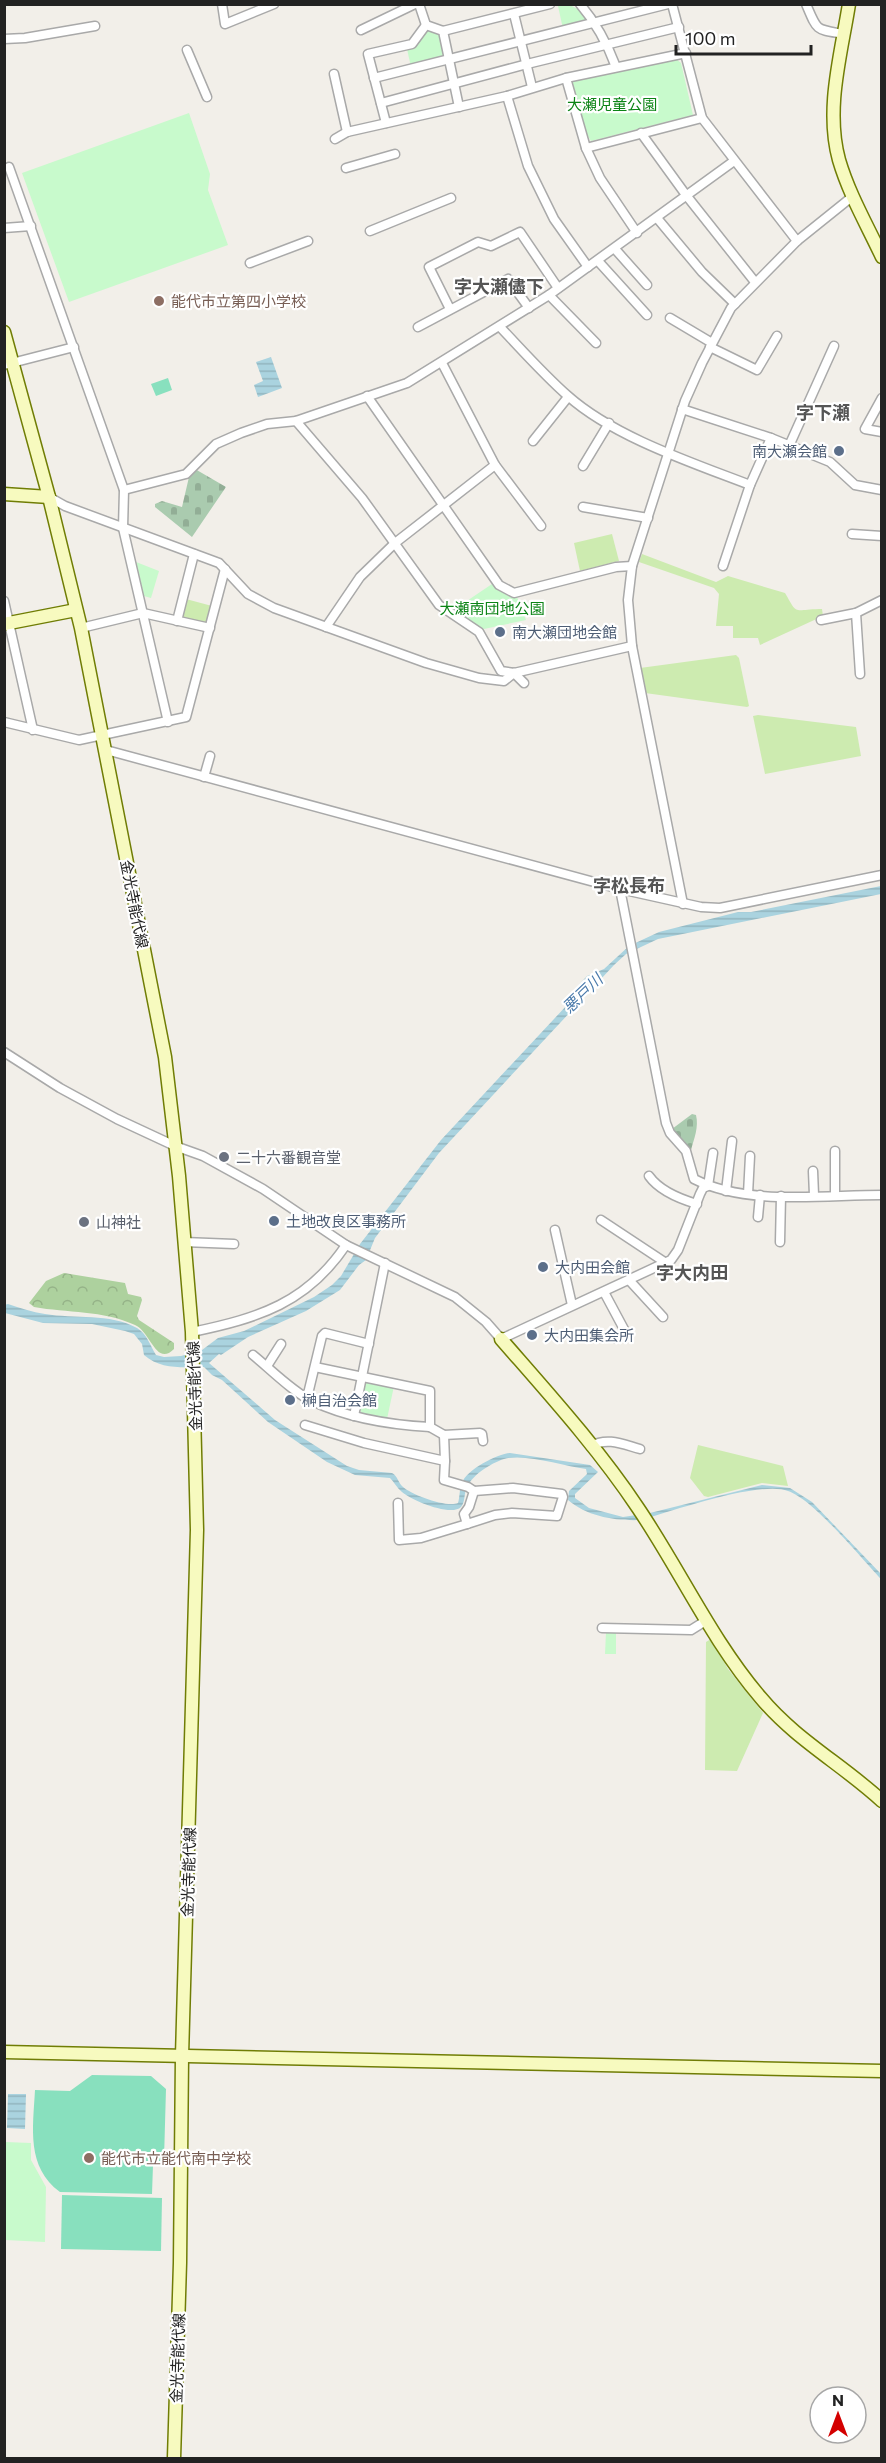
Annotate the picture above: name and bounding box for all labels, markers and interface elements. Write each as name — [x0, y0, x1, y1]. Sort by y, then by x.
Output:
scale bar — [676, 18, 811, 56]
text: 100 m — [685, 27, 735, 49]
park label: 大瀬児童公園 — [567, 95, 657, 113]
district label: 字大瀬儘下 — [454, 275, 544, 297]
place label: 能代市立第四小学校 — [171, 292, 306, 310]
marker: 能代市立第四小学校 — [152, 294, 166, 308]
district label: 字下瀬 — [796, 401, 850, 423]
place label: 南大瀬会館 — [752, 442, 827, 460]
marker: 南大瀬会館 — [832, 444, 846, 458]
park label: 大瀬南団地公園 — [439, 599, 545, 617]
place label: 南大瀬団地会館 — [512, 623, 617, 641]
marker: 南大瀬団地会館 — [493, 625, 507, 639]
street label: 金光寺能代線 — [118, 858, 152, 950]
district label: 字松長布 — [593, 874, 665, 896]
water label: 悪戸川 — [558, 968, 607, 1017]
place label: 二十六番観音堂 — [236, 1148, 341, 1166]
marker: 二十六番観音堂 — [217, 1150, 231, 1164]
place label: 土地改良区事務所 — [286, 1212, 406, 1230]
place label: 山神社 — [96, 1213, 141, 1231]
marker: 土地改良区事務所 — [267, 1214, 281, 1228]
marker: 山神社 — [77, 1215, 91, 1229]
place label: 大内田会館 — [555, 1258, 630, 1276]
marker: 大内田会館 — [536, 1260, 550, 1274]
district label: 字大内田 — [656, 1261, 728, 1283]
place label: 大内田集会所 — [544, 1326, 634, 1344]
marker: 大内田集会所 — [525, 1328, 539, 1342]
street label: 金光寺能代線 — [183, 1341, 205, 1431]
place label: 榊自治会館 — [302, 1391, 377, 1409]
marker: 榊自治会館 — [283, 1393, 297, 1407]
street label: 金光寺能代線 — [177, 1827, 199, 1917]
place label: 能代市立能代南中学校 — [101, 2149, 251, 2167]
marker: 能代市立能代南中学校 — [82, 2151, 96, 2165]
street label: 金光寺能代線 — [166, 2313, 188, 2403]
north arrow — [808, 2385, 868, 2445]
text: N — [832, 2390, 844, 2409]

